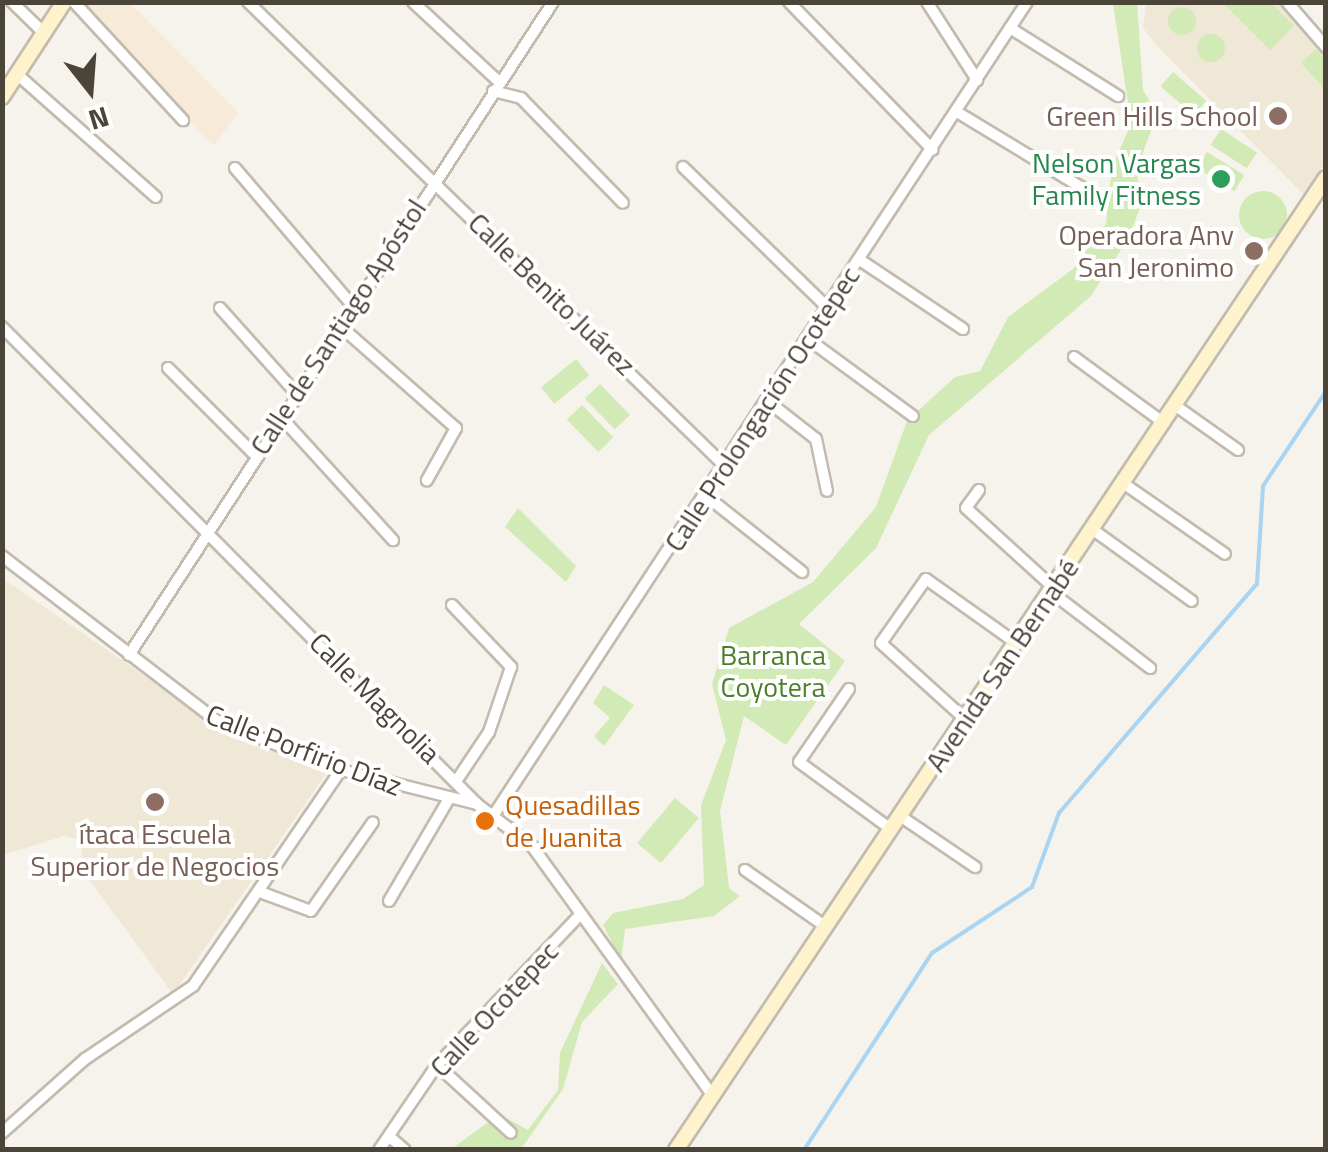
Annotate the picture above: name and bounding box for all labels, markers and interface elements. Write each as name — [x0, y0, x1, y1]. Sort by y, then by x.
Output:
north arrow — [40, 40, 140, 140]
text: N — [83, 96, 114, 143]
place label: Green Hills School — [1046, 99, 1258, 133]
marker: Green Hills School — [1267, 105, 1289, 127]
place label: Nelson Vargas Family Fitness — [1032, 146, 1201, 212]
marker: Nelson Vargas Family Fitness — [1210, 168, 1232, 190]
street label: Calle de Santiago Apóstol — [243, 193, 433, 461]
street label: Calle Benito Juárez — [462, 206, 642, 382]
place label: Operadora Anv San Jeronimo — [1058, 218, 1234, 284]
marker: Operadora Anv San Jeronimo — [1243, 240, 1265, 262]
street label: Calle Prolongación Ocotepec — [657, 260, 867, 558]
street label: Avenida San Bernabé — [918, 552, 1086, 778]
street label: Calle Magnolia — [303, 626, 447, 770]
park label: Barranca Coyotera — [720, 638, 826, 704]
street label: Calle Porfirio Díaz — [202, 697, 406, 803]
place label: Quesadillas de Juanita — [505, 788, 640, 854]
marker: ítaca Escuela Superior de Negocios — [144, 791, 166, 813]
marker: Quesadillas de Juanita — [474, 810, 496, 832]
place label: ítaca Escuela Superior de Negocios — [31, 817, 279, 883]
street label: Calle Ocotepec — [423, 934, 565, 1084]

